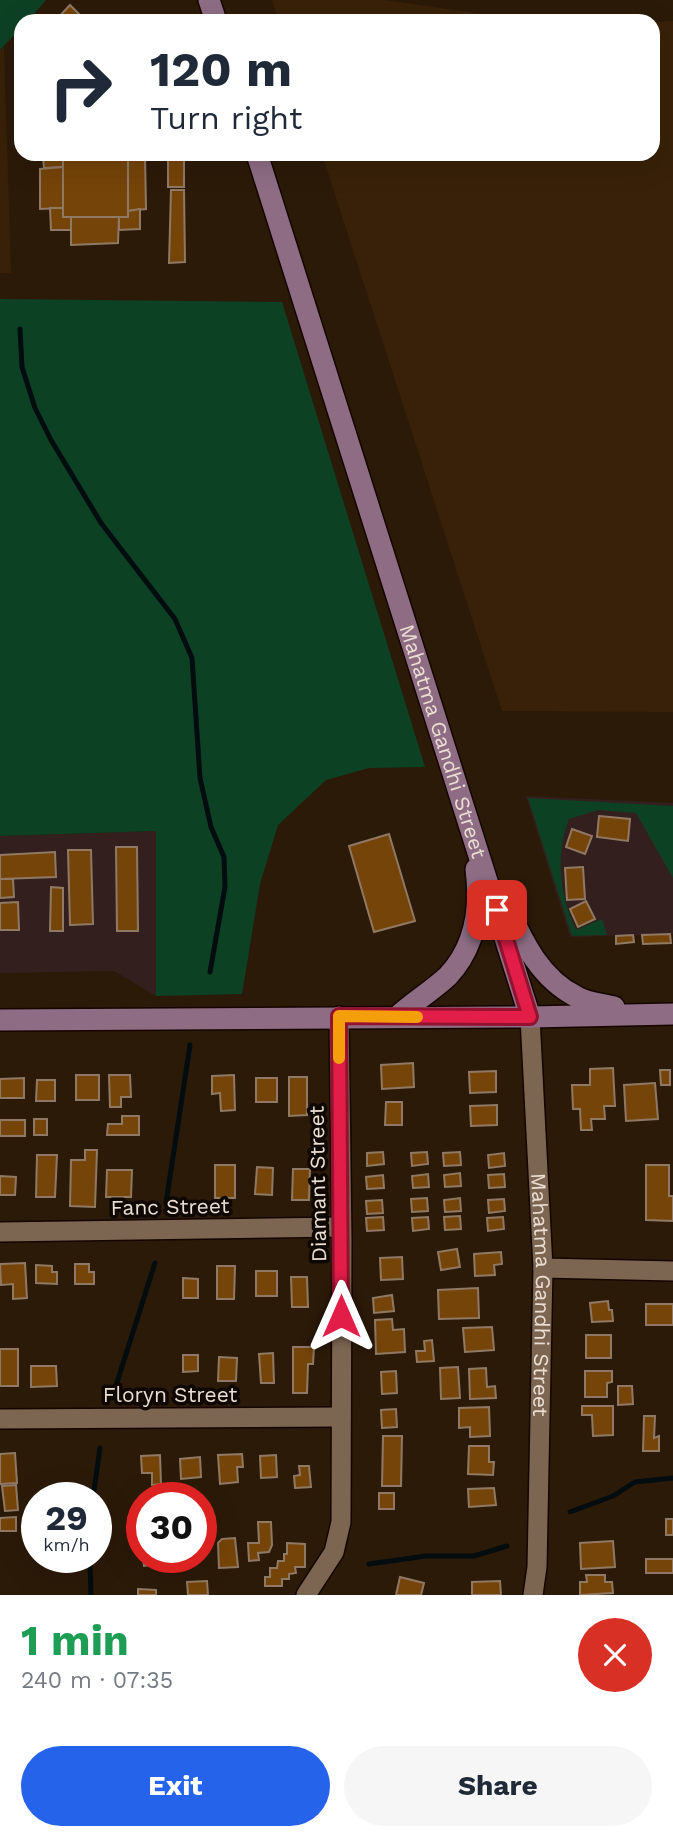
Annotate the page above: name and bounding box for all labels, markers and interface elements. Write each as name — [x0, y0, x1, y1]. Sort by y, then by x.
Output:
text: 120 m — [150, 40, 292, 98]
icon: right — [35, 42, 126, 133]
text: Turn right — [150, 99, 302, 137]
street label: Mahatma Gandhi Street — [395, 621, 492, 861]
pin — [467, 880, 527, 940]
icon: arrive — [478, 891, 516, 929]
street label: Diamant Street — [304, 1105, 331, 1262]
street label: Mahatma Gandhi Street — [526, 1172, 556, 1417]
street label: Fanc Street — [110, 1193, 230, 1220]
position arrow — [304, 1279, 378, 1353]
street label: Floryn Street — [103, 1382, 237, 1407]
speed limit sign: 30 — [126, 1482, 217, 1573]
text: 29 — [45, 1497, 88, 1539]
text: km/h — [43, 1534, 90, 1555]
text: 1 min — [21, 1616, 129, 1665]
button: close — [578, 1618, 652, 1692]
text: 240 m · 07:35 — [21, 1667, 173, 1694]
button: Exit — [21, 1746, 330, 1826]
button: Share — [344, 1746, 652, 1826]

